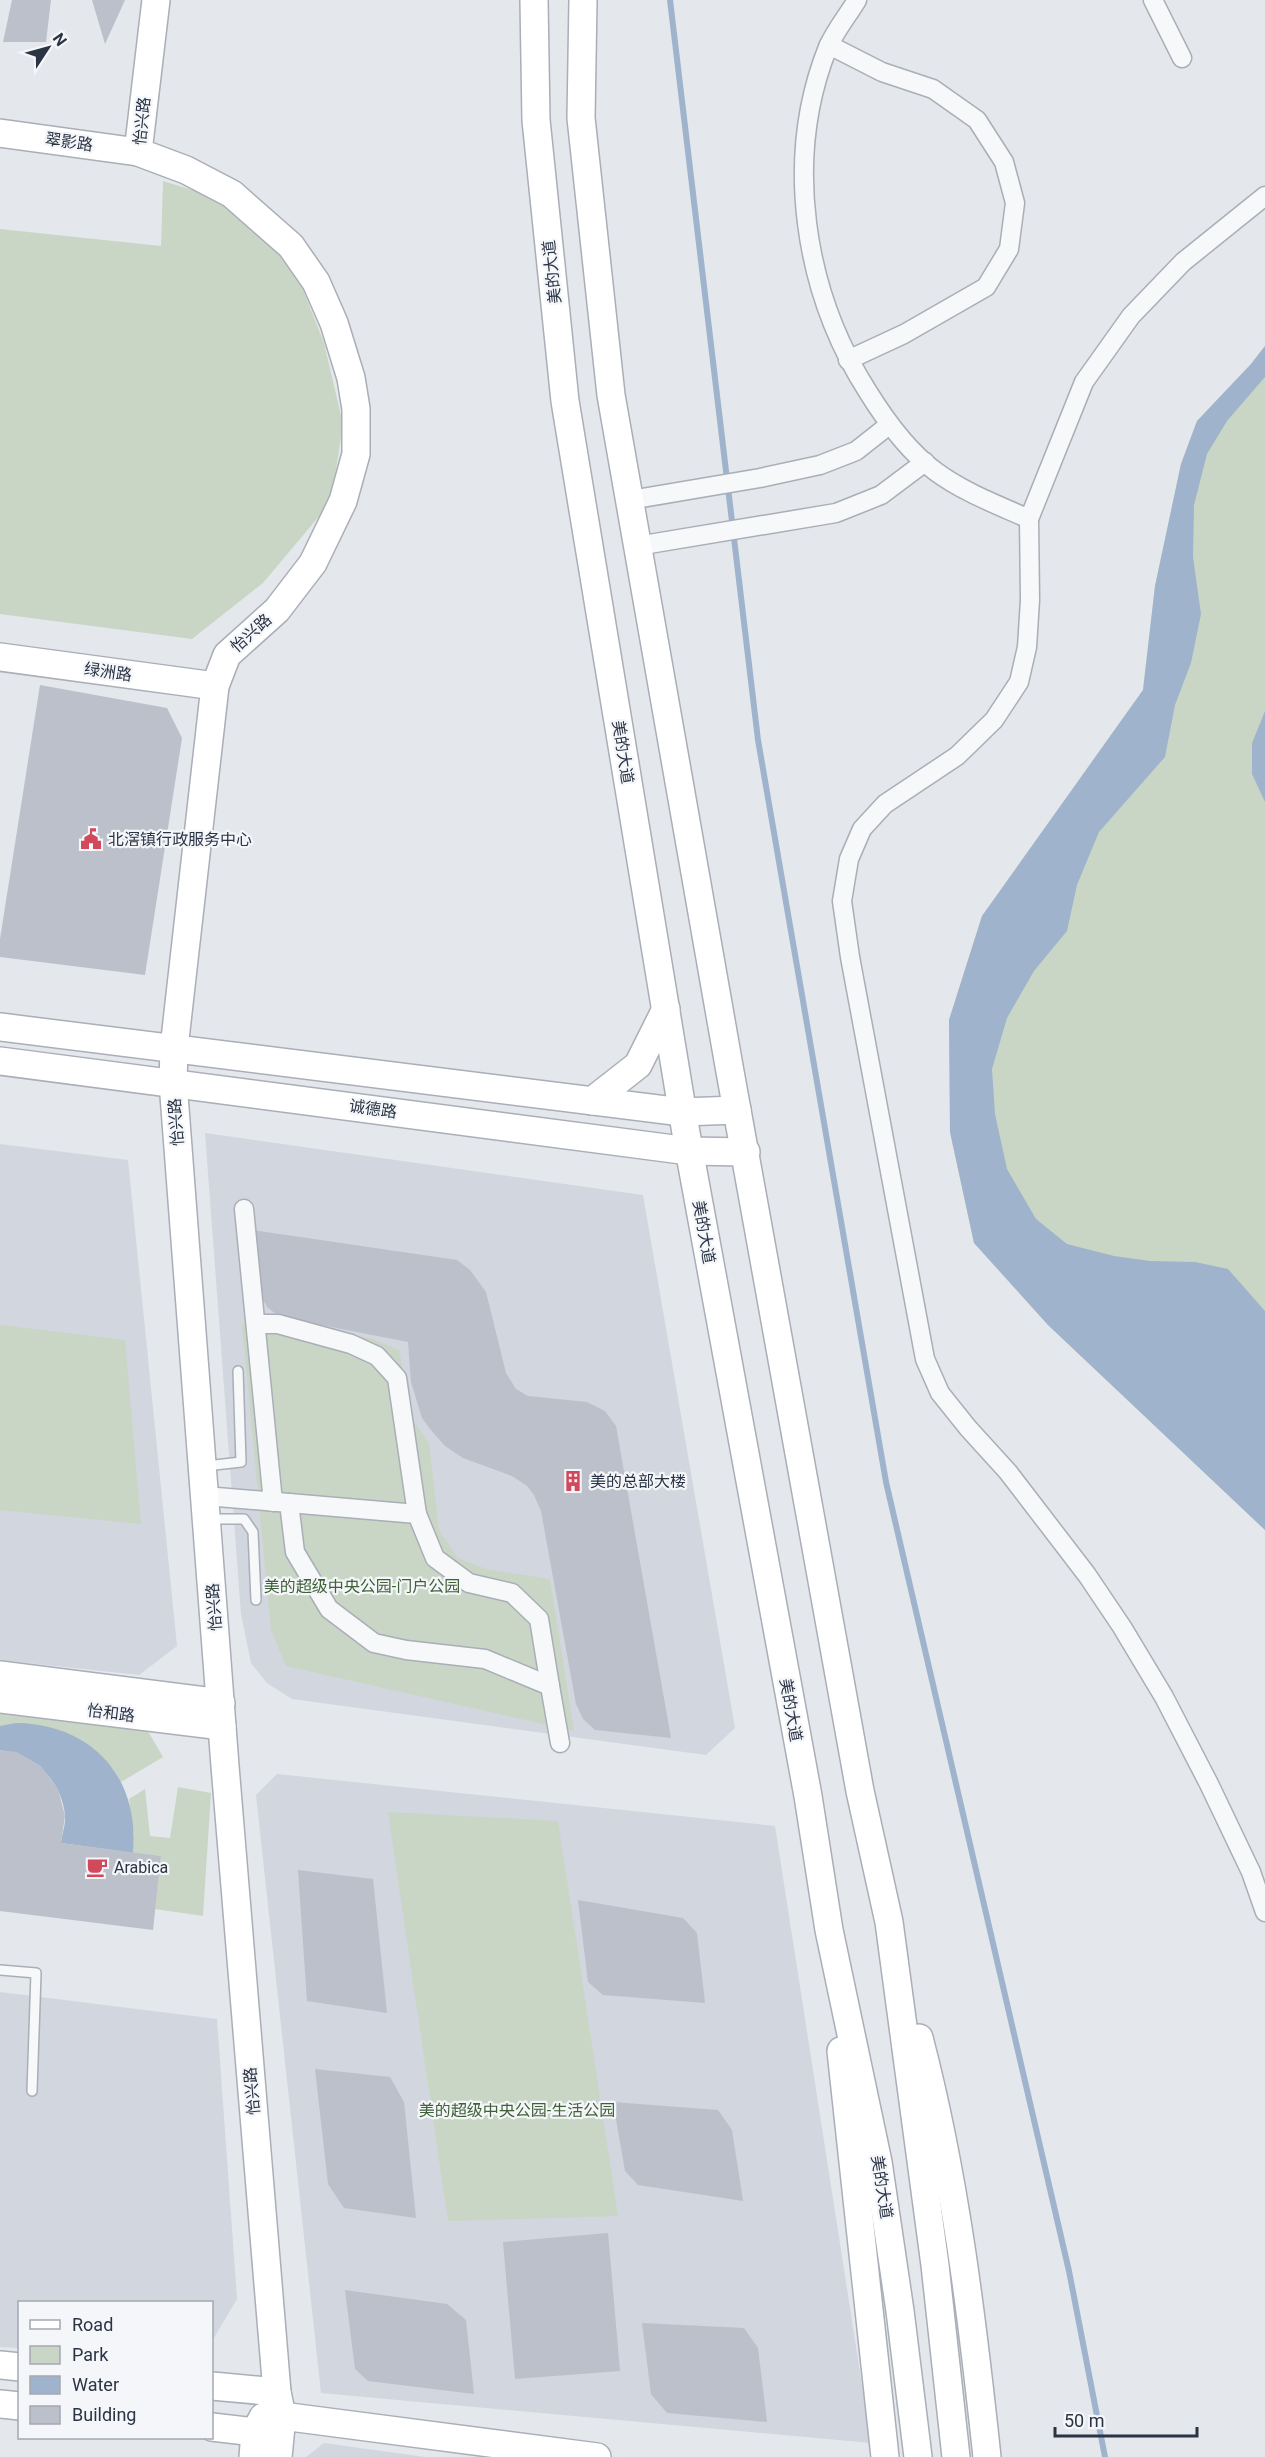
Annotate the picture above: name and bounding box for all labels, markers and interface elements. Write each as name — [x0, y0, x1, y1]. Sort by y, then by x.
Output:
north arrow — [18, 18, 78, 78]
text: N — [49, 29, 71, 50]
street label: 怡兴路 — [130, 96, 154, 146]
street label: 翠影路 — [44, 129, 94, 155]
street label: 美的大道 — [539, 239, 565, 305]
street label: 怡兴路 — [227, 610, 275, 656]
street label: 绿洲路 — [83, 659, 133, 685]
street label: 美的大道 — [609, 719, 637, 785]
public building icon: 北滘镇行政服务中心 — [79, 827, 103, 851]
place label: 北滘镇行政服务中心 — [108, 830, 252, 849]
street label: 诚德路 — [348, 1096, 398, 1122]
street label: 怡兴路 — [165, 1097, 187, 1147]
street label: 美的大道 — [689, 1199, 719, 1265]
building icon: 美的总部大楼 — [561, 1469, 585, 1493]
place label: 美的总部大楼 — [590, 1472, 686, 1491]
park label: 美的超级中央公园-门户公园 — [264, 1577, 460, 1596]
street label: 怡兴路 — [203, 1582, 225, 1632]
street label: 美的大道 — [776, 1677, 806, 1743]
street label: 怡和路 — [86, 1701, 136, 1725]
cafe icon: Arabica — [85, 1855, 109, 1879]
place label: Arabica — [114, 1858, 168, 1877]
street label: 怡兴路 — [240, 2066, 264, 2116]
park label: 美的超级中央公园-生活公园 — [419, 2101, 615, 2120]
street label: 美的大道 — [868, 2154, 896, 2220]
legend — [18, 2301, 213, 2439]
text: Road — [72, 2314, 113, 2335]
text: Park — [72, 2344, 109, 2365]
text: Water — [72, 2374, 119, 2395]
scale bar — [1055, 2400, 1198, 2438]
text: Building — [72, 2404, 136, 2425]
text: 50 m — [1064, 2410, 1104, 2431]

